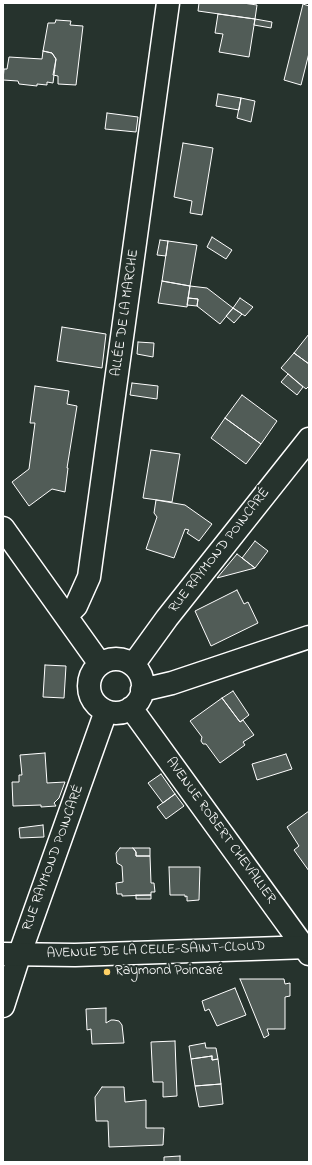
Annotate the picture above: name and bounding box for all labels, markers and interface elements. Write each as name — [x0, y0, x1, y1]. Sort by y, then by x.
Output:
street label: ALLÉE DE LA MARCHE — [109, 248, 143, 378]
street label: RUE RAYMOND POINCARÉ — [166, 485, 274, 617]
street label: AVENUE ROBERT CHEVALLIER — [161, 755, 279, 907]
street label: RUE RAYMOND POINCARÉ — [20, 783, 88, 933]
street label: AVENUE DE LA CELLE-SAINT-CLOUD — [46, 939, 266, 963]
place label: Raymond Poincaré — [115, 964, 223, 980]
marker: Raymond Poincaré — [102, 967, 112, 977]

